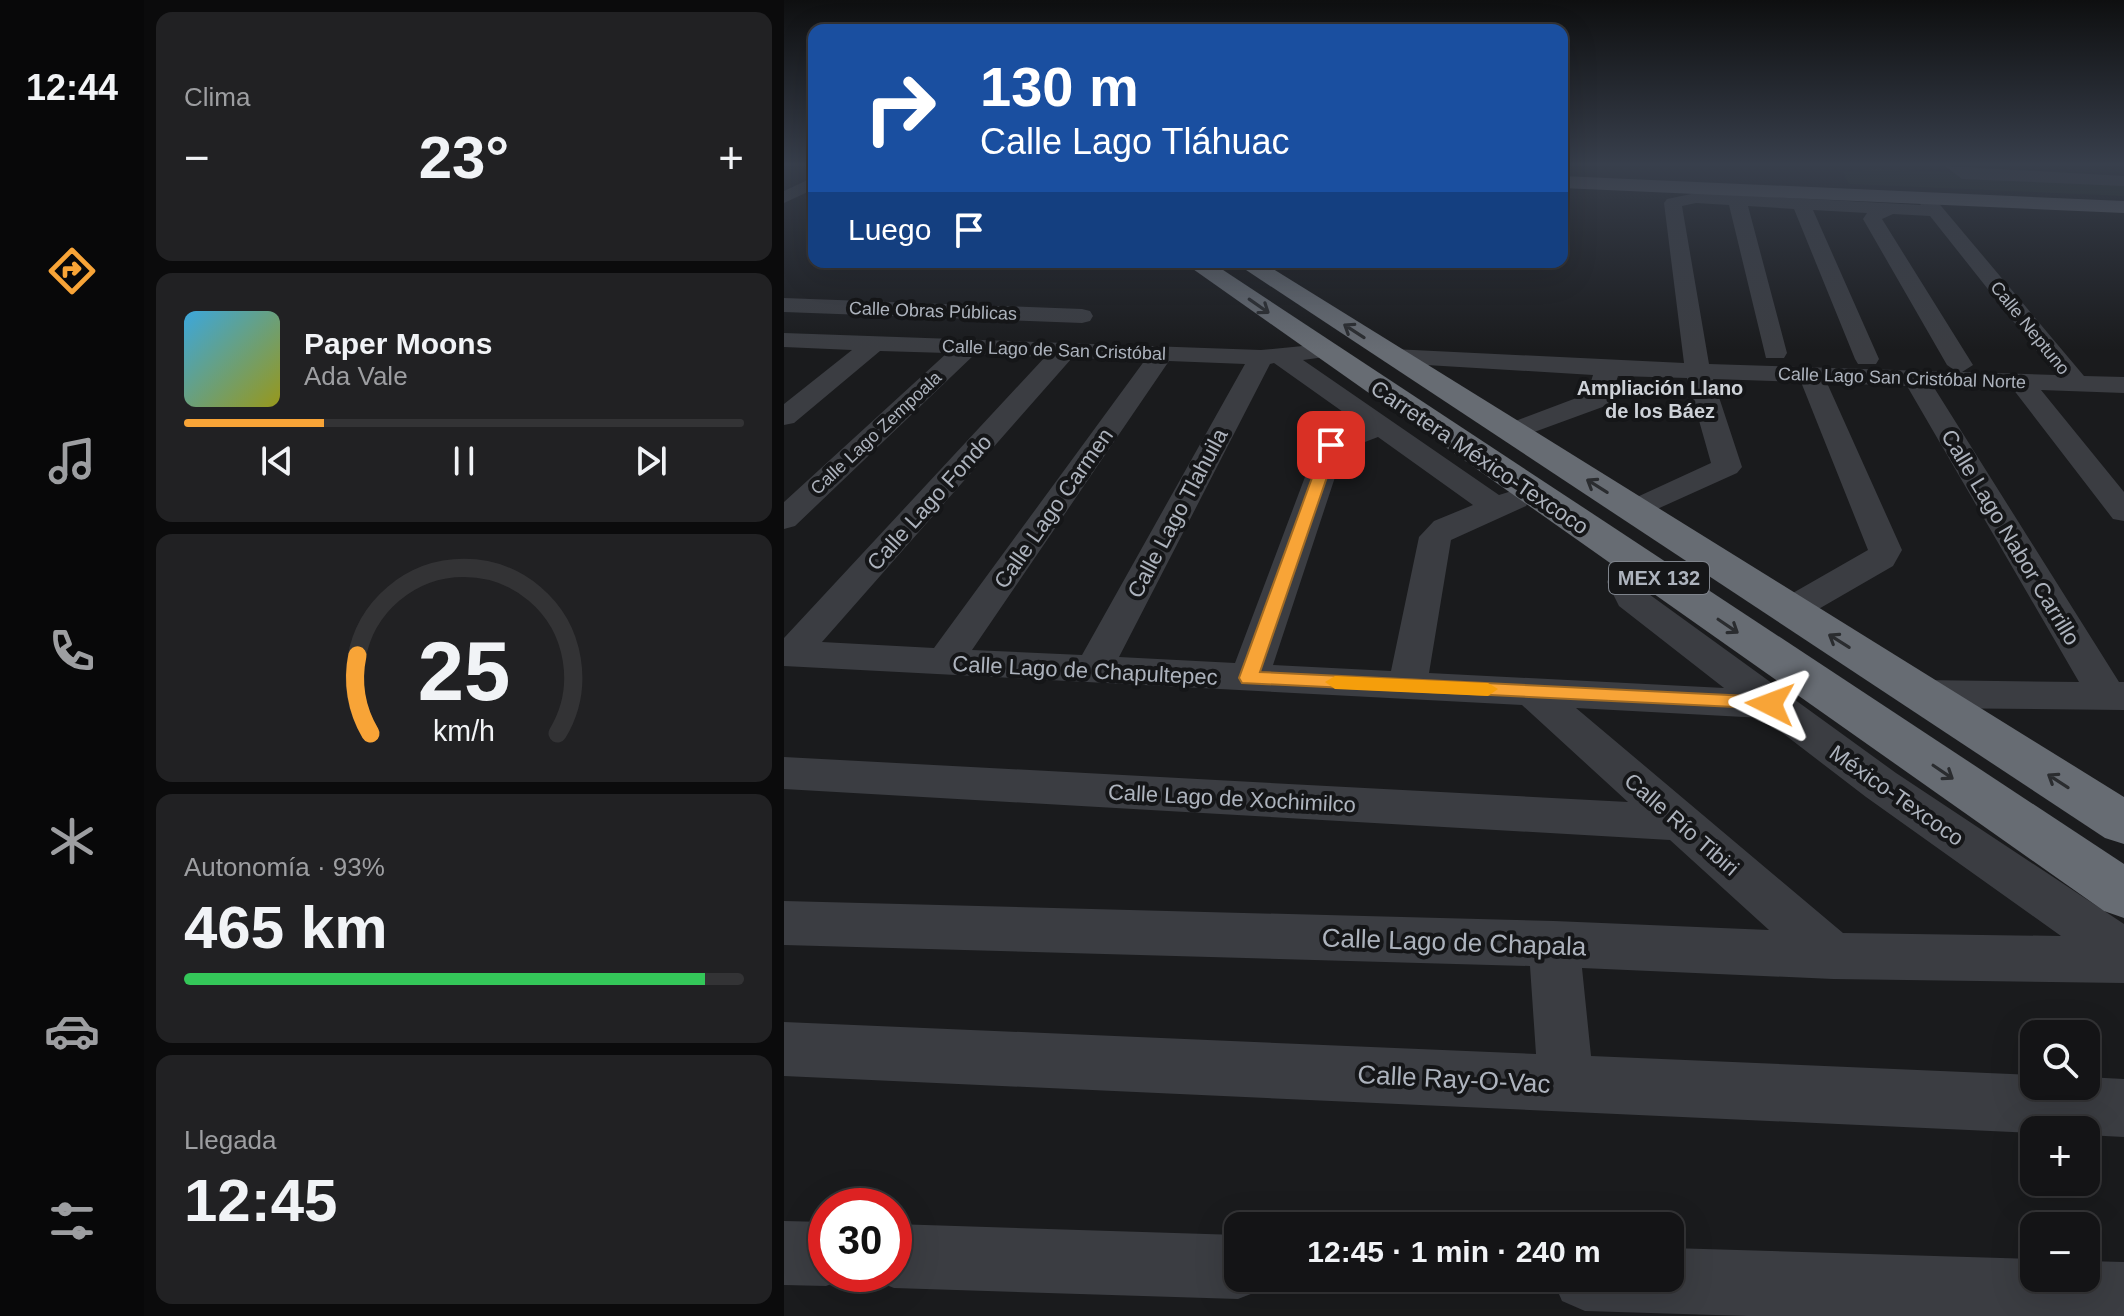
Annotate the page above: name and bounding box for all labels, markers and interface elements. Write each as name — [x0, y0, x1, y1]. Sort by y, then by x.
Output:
text: 130 m — [980, 55, 1139, 118]
icon: right — [848, 56, 952, 160]
text: 12:44 — [26, 67, 118, 108]
text: Clima — [184, 82, 250, 112]
text: Calle Lago Tláhuac — [980, 121, 1290, 162]
text: 23° — [419, 124, 509, 191]
text: − — [184, 133, 210, 182]
text: + — [718, 133, 744, 182]
icon: arrive — [947, 208, 991, 252]
text: Luego — [848, 213, 931, 246]
icon: directions — [44, 243, 100, 299]
street label: Calle Neptuno — [1986, 277, 2074, 379]
street label: Calle Obras Públicas — [849, 298, 1017, 324]
one-way arrow — [1247, 298, 1269, 314]
one-way arrow — [1343, 323, 1366, 339]
text: Paper Moons — [304, 327, 492, 360]
street label: Calle Lago de San Cristóbal — [942, 336, 1166, 364]
text: Ada Vale — [304, 361, 408, 391]
street label: Calle Lago San Cristóbal Norte — [1778, 364, 2026, 392]
street label: Calle Lago Zempoala — [807, 367, 946, 499]
street label: Carretera México-Texcoco — [1366, 375, 1593, 540]
district label: Ampliación Llano de los Báez — [1577, 377, 1743, 422]
pin — [1297, 411, 1365, 479]
street label: Calle Lago Carmen — [989, 423, 1118, 593]
icon: arrive — [1309, 423, 1353, 467]
street label: Calle Lago Tlahuila — [1122, 424, 1233, 602]
street label: Calle Lago Nabor Carrillo — [1936, 425, 2085, 650]
street label: Calle Lago Fondo — [862, 429, 997, 575]
icon: music — [44, 433, 100, 489]
icon: previous — [255, 439, 299, 483]
icon: pause — [442, 439, 486, 483]
icon: next — [629, 439, 673, 483]
one-way arrow — [1586, 477, 1609, 493]
road number: MEX 132 — [1609, 562, 1709, 594]
one-way arrow — [1717, 618, 1739, 634]
icon: phone — [44, 623, 100, 679]
text: 25 — [418, 625, 510, 718]
one-way arrow — [1828, 633, 1851, 649]
street label: Calle Lago de Chapultepec — [952, 651, 1218, 690]
position arrow — [1728, 662, 1812, 746]
text: km/h — [433, 715, 495, 747]
street label: México-Texcoco — [1825, 740, 1968, 851]
one-way arrow — [1932, 764, 1954, 780]
street label: Calle Río Tibiri — [1619, 768, 1744, 881]
one-way arrow — [2048, 773, 2070, 790]
street label: Calle Lago de Xochimilco — [1107, 780, 1357, 817]
icon: climate — [44, 813, 100, 869]
text: Autonomía · 93% — [184, 852, 385, 882]
text: 465 km — [184, 894, 388, 961]
street label: Calle Lago de Chapala — [1321, 922, 1587, 962]
icon: car — [44, 1003, 100, 1059]
map controls — [2020, 1020, 2100, 1292]
button: search — [2020, 1020, 2100, 1100]
street label: Calle Ray-O-Vac — [1357, 1059, 1551, 1099]
button: + — [2020, 1116, 2100, 1196]
text: Llegada — [184, 1125, 277, 1155]
text: 12:45 — [184, 1167, 337, 1234]
speed limit sign: 30 — [808, 1188, 912, 1292]
icon: filters — [44, 1193, 100, 1249]
button: − — [2020, 1212, 2100, 1292]
text: 12:45 · 1 min · 240 m — [1307, 1235, 1601, 1268]

